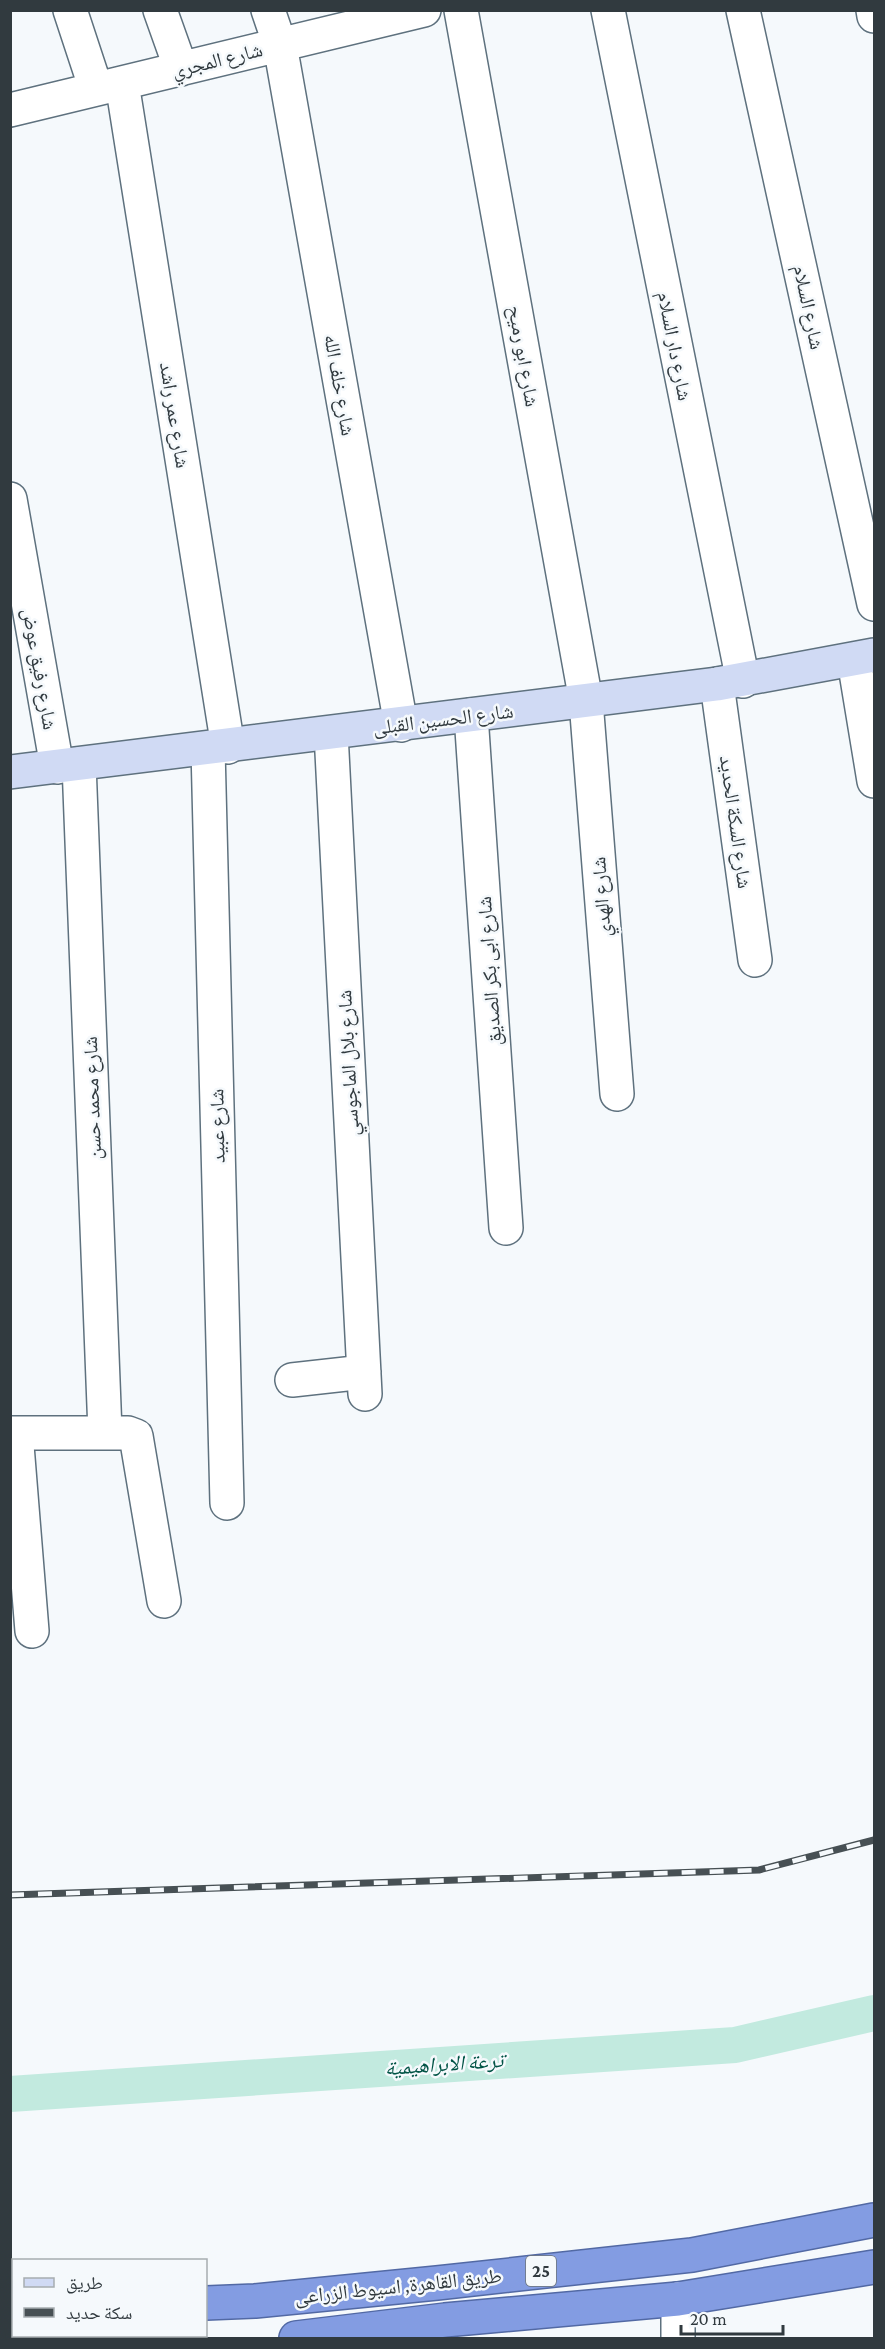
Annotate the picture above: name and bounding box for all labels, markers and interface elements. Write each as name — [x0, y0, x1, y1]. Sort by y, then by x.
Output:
street label: شارع المجري — [169, 38, 266, 87]
street label: شارع السلام — [786, 263, 829, 352]
street label: شارع دار السلام — [651, 290, 696, 403]
street label: شارع ابو رميح — [502, 304, 544, 409]
street label: شارع خلف الله — [318, 333, 360, 438]
street label: شارع عمر راشد — [154, 360, 194, 470]
street label: شارع رفيق عوض — [17, 606, 62, 732]
street label: شارع الحسين القبلى — [372, 699, 515, 741]
street label: شارع السكة الحديد — [714, 754, 756, 890]
street label: شارع الهدي — [587, 856, 620, 938]
street label: شارع ابى بكر الصديق — [473, 895, 507, 1046]
street label: شارع بلال الماجوسي — [333, 989, 368, 1137]
street label: شارع محمد حسن — [79, 1036, 107, 1160]
street label: شارع عبيد — [205, 1089, 231, 1163]
water label: ترعة الابراهيمية — [384, 2048, 509, 2080]
road number: 25 — [526, 2256, 556, 2286]
legend — [12, 2259, 207, 2337]
street label: طريق القاهرة, اسيوط الزراعى — [293, 2264, 503, 2309]
text: طريق — [66, 2273, 103, 2294]
scale bar — [681, 2298, 783, 2336]
text: سكة حديد — [66, 2303, 132, 2323]
text: 20 m — [690, 2309, 727, 2329]

